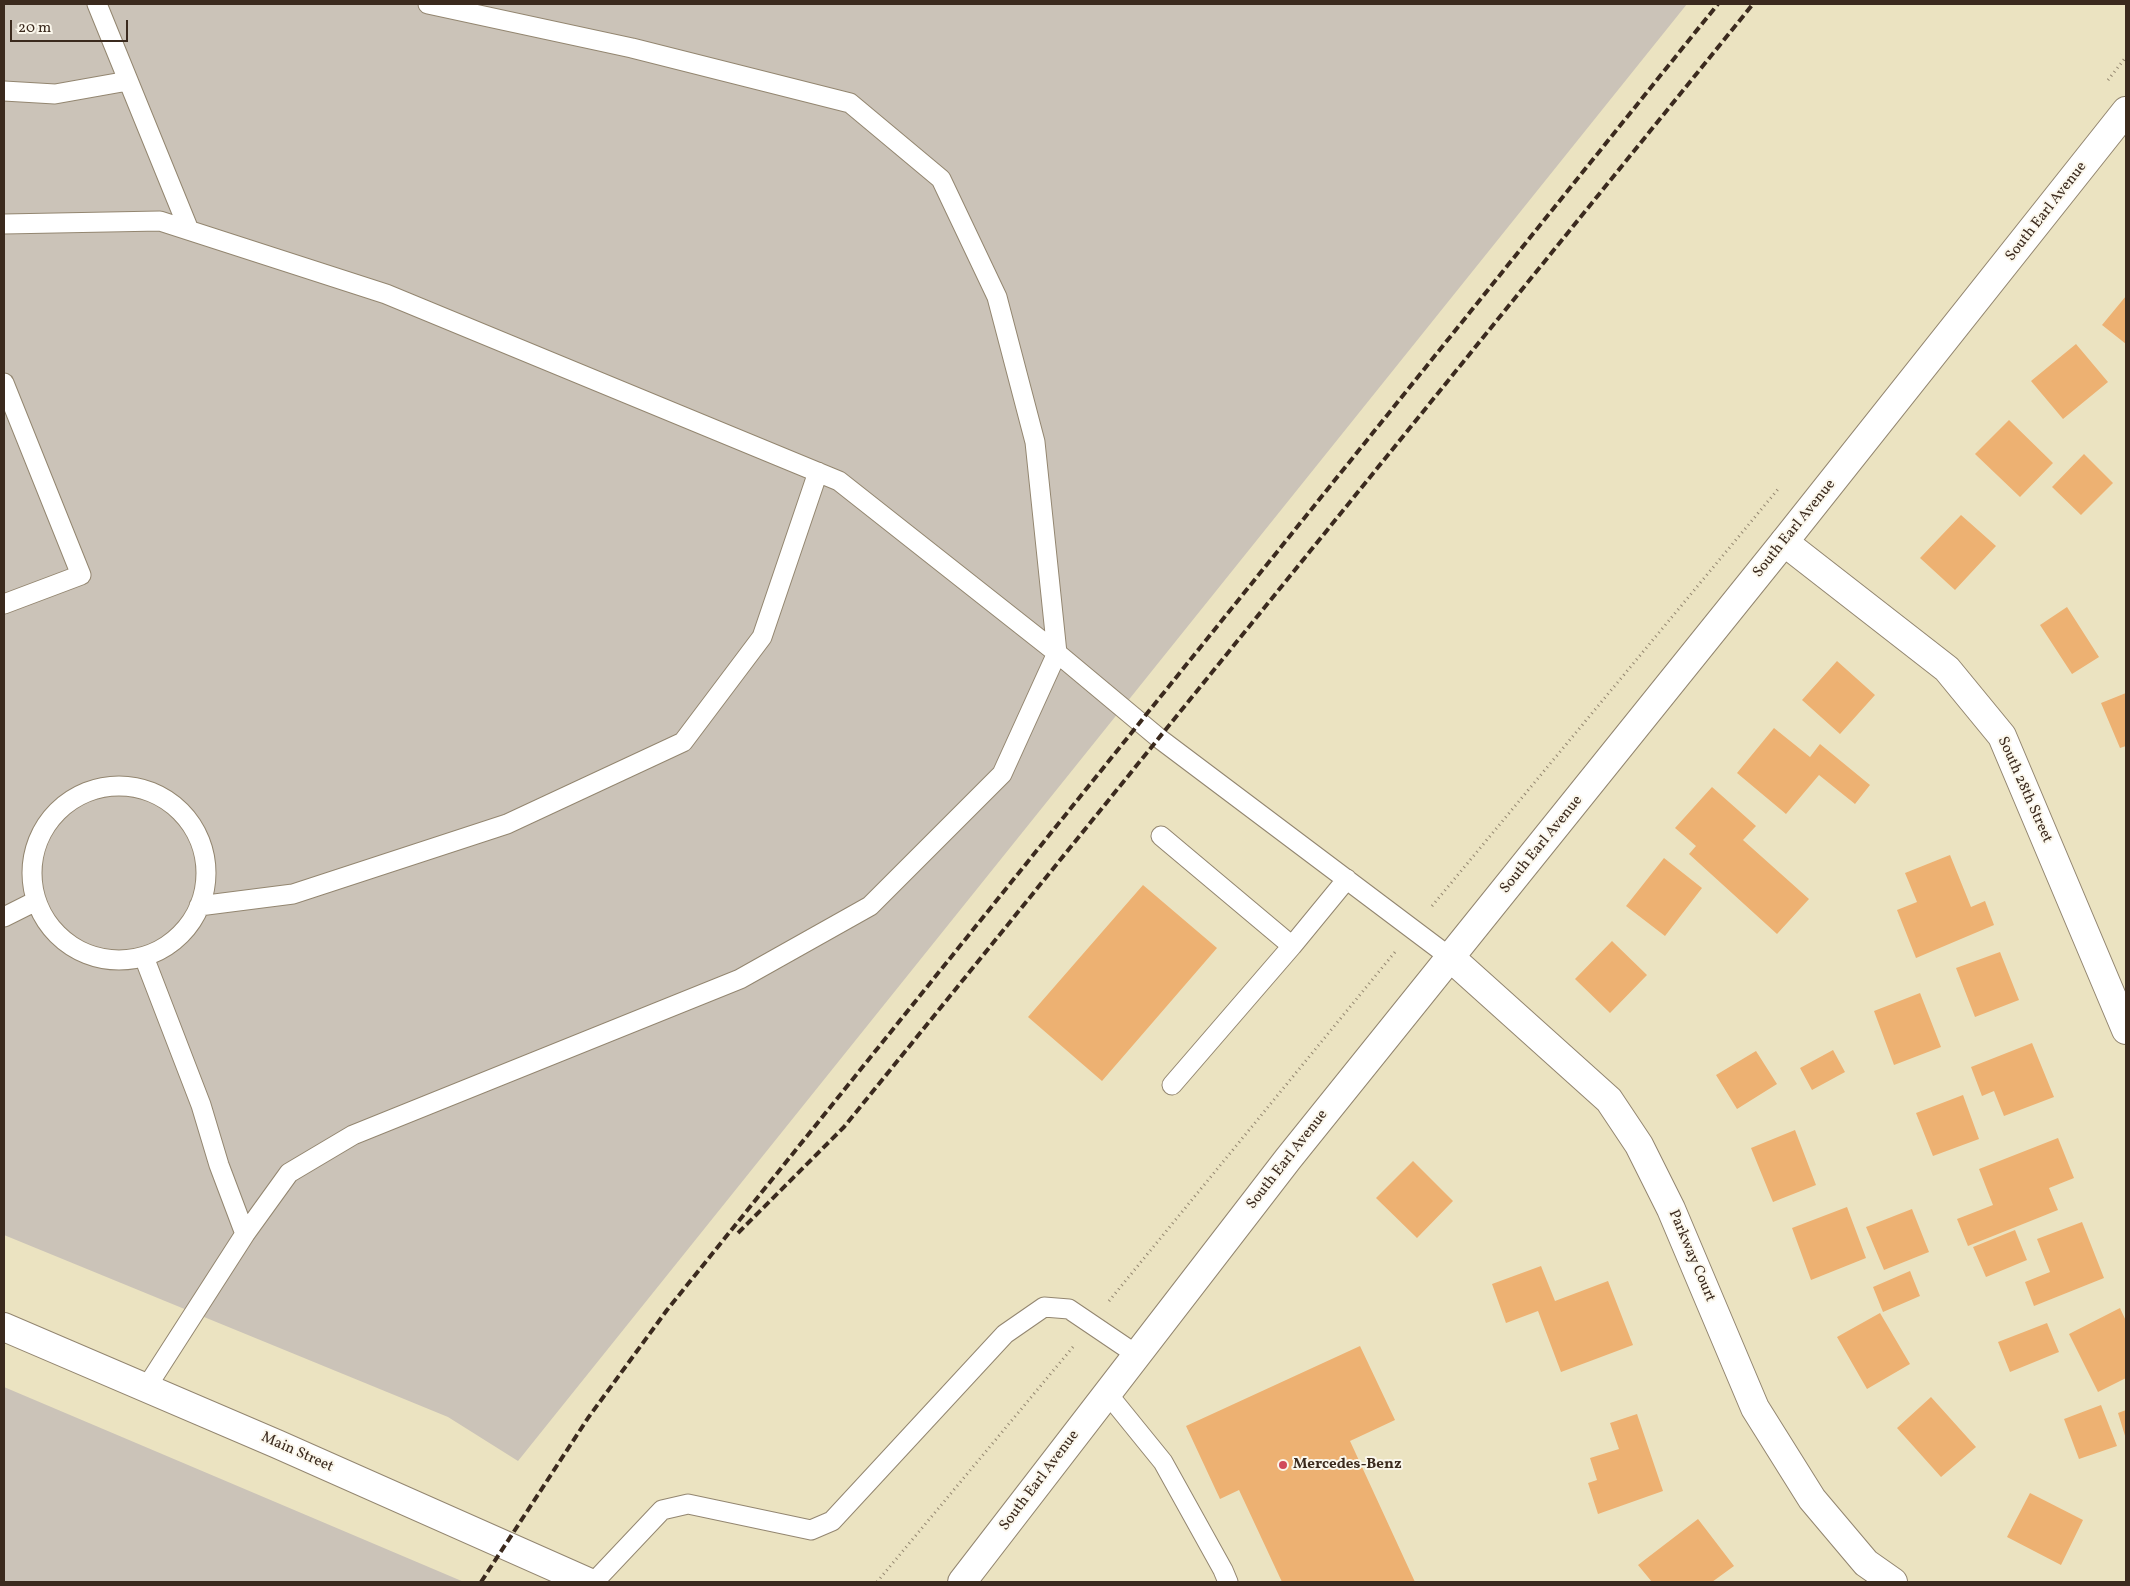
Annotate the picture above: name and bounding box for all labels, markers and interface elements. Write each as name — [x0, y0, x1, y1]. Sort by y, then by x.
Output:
scale bar — [12, 10, 130, 42]
text: 20 m — [18, 18, 51, 39]
street label: South Earl Avenue — [2003, 159, 2091, 265]
street label: South Earl Avenue — [1750, 476, 1840, 582]
street label: South 28th Street — [1993, 734, 2055, 846]
street label: South Earl Avenue — [1497, 792, 1587, 898]
street label: South Earl Avenue — [1244, 1107, 1332, 1213]
street label: Parkway Court — [1664, 1207, 1718, 1305]
street label: South Earl Avenue — [996, 1427, 1084, 1535]
street label: Main Street — [258, 1429, 336, 1477]
place label: Mercedes-Benz — [1293, 1456, 1402, 1474]
marker: Mercedes-Benz — [1277, 1459, 1289, 1471]

